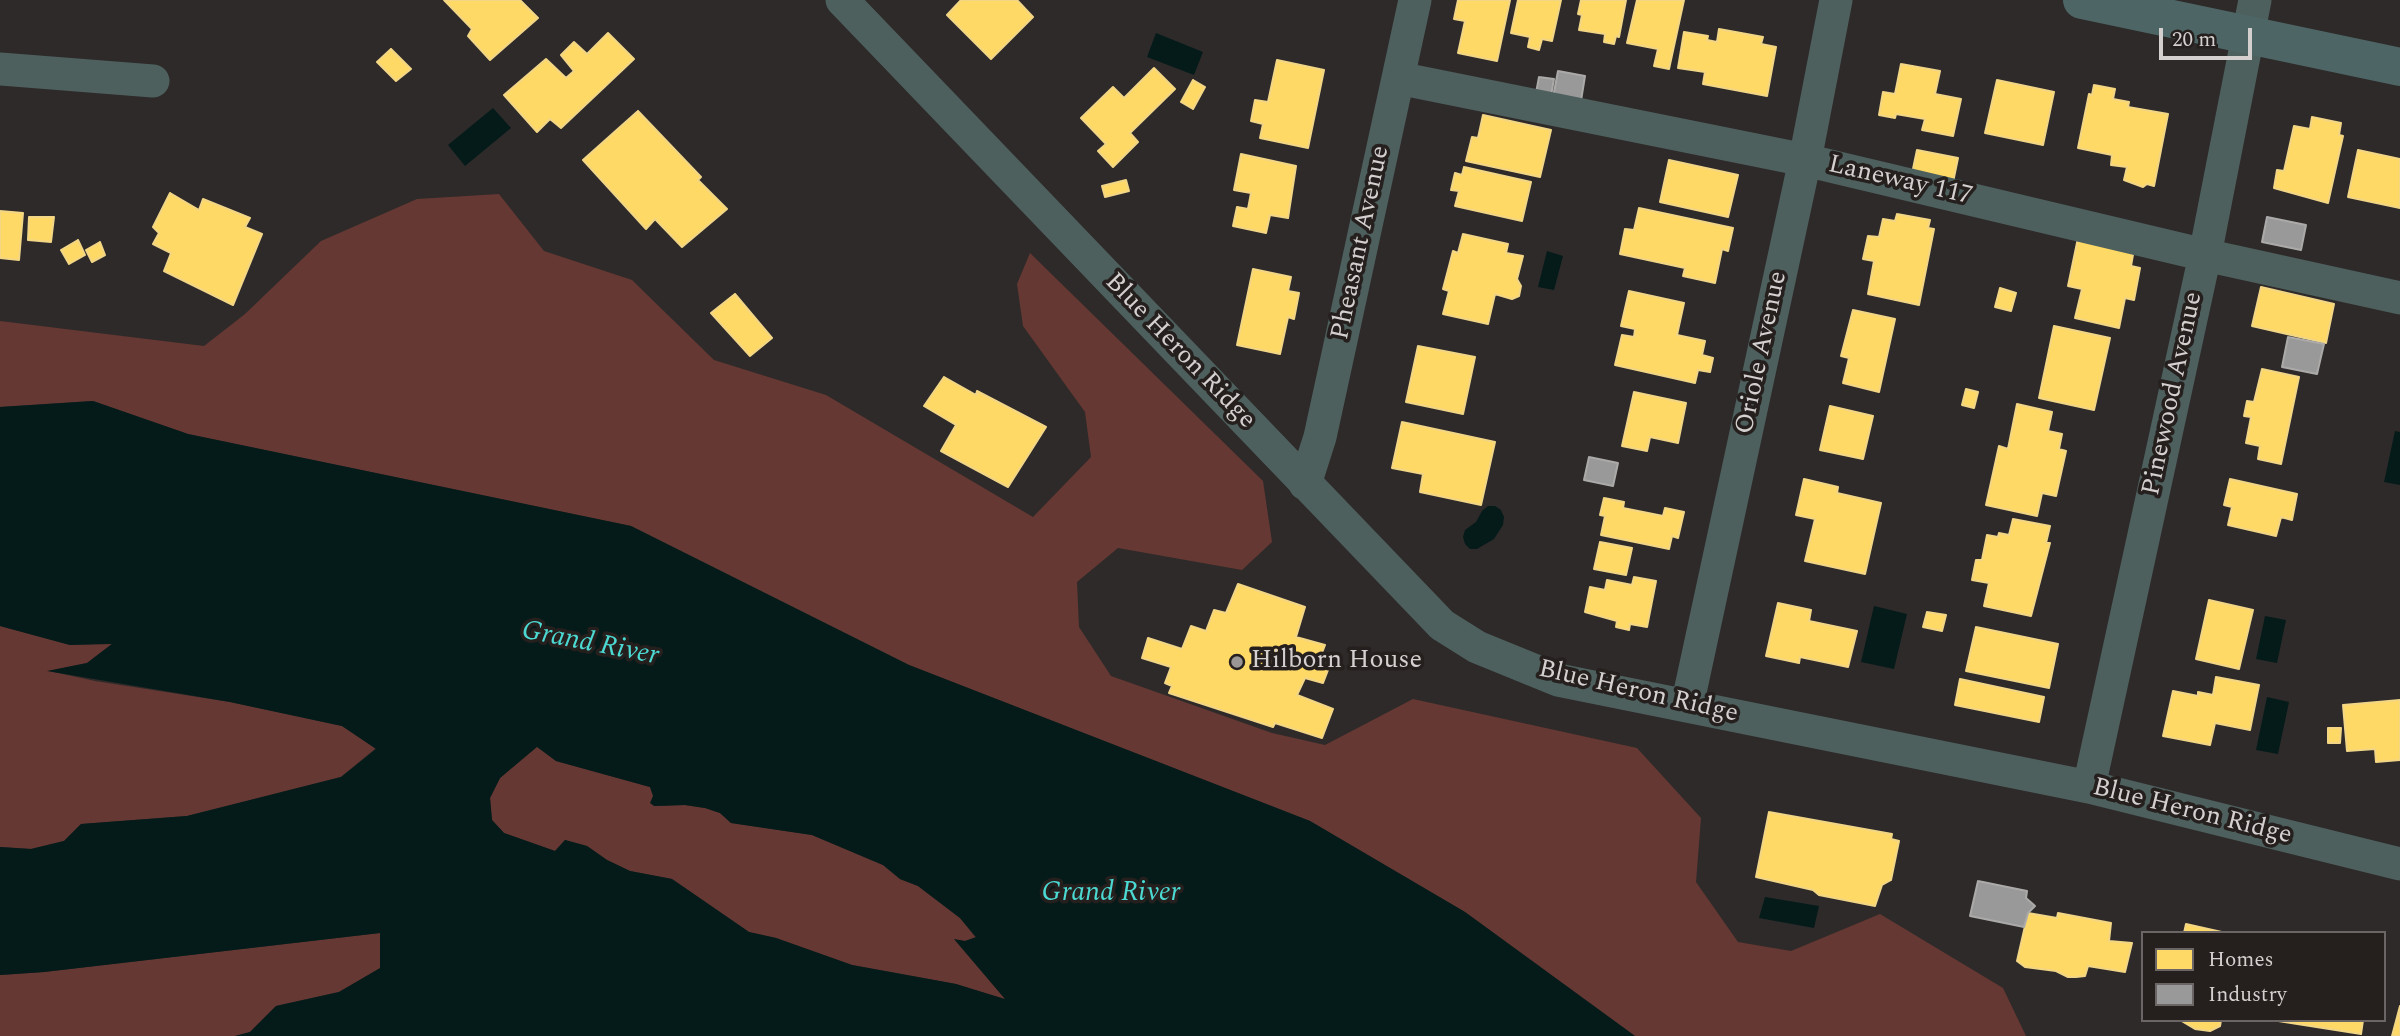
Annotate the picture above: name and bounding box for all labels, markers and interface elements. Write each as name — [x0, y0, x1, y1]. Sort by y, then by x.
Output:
scale bar — [2162, 14, 2255, 58]
text: 20 m — [2172, 24, 2216, 56]
street label: Pheasant Avenue — [1326, 143, 1398, 343]
street label: Laneway 117 — [1825, 150, 1975, 214]
street label: Blue Heron Ridge — [1097, 268, 1261, 436]
street label: Oriole Avenue — [1730, 269, 1796, 437]
street label: Pinewood Avenue — [2137, 289, 2211, 499]
water label: Grand River — [519, 615, 661, 675]
place label: Hilborn House — [1251, 646, 1422, 678]
marker: Hilborn House — [1229, 654, 1245, 670]
street label: Blue Heron Ridge — [1535, 655, 1741, 731]
street label: Blue Heron Ridge — [2089, 773, 2295, 853]
water label: Grand River — [1042, 878, 1180, 912]
legend — [2141, 931, 2386, 1022]
text: Homes — [2208, 944, 2274, 976]
text: Industry — [2208, 979, 2287, 1011]

